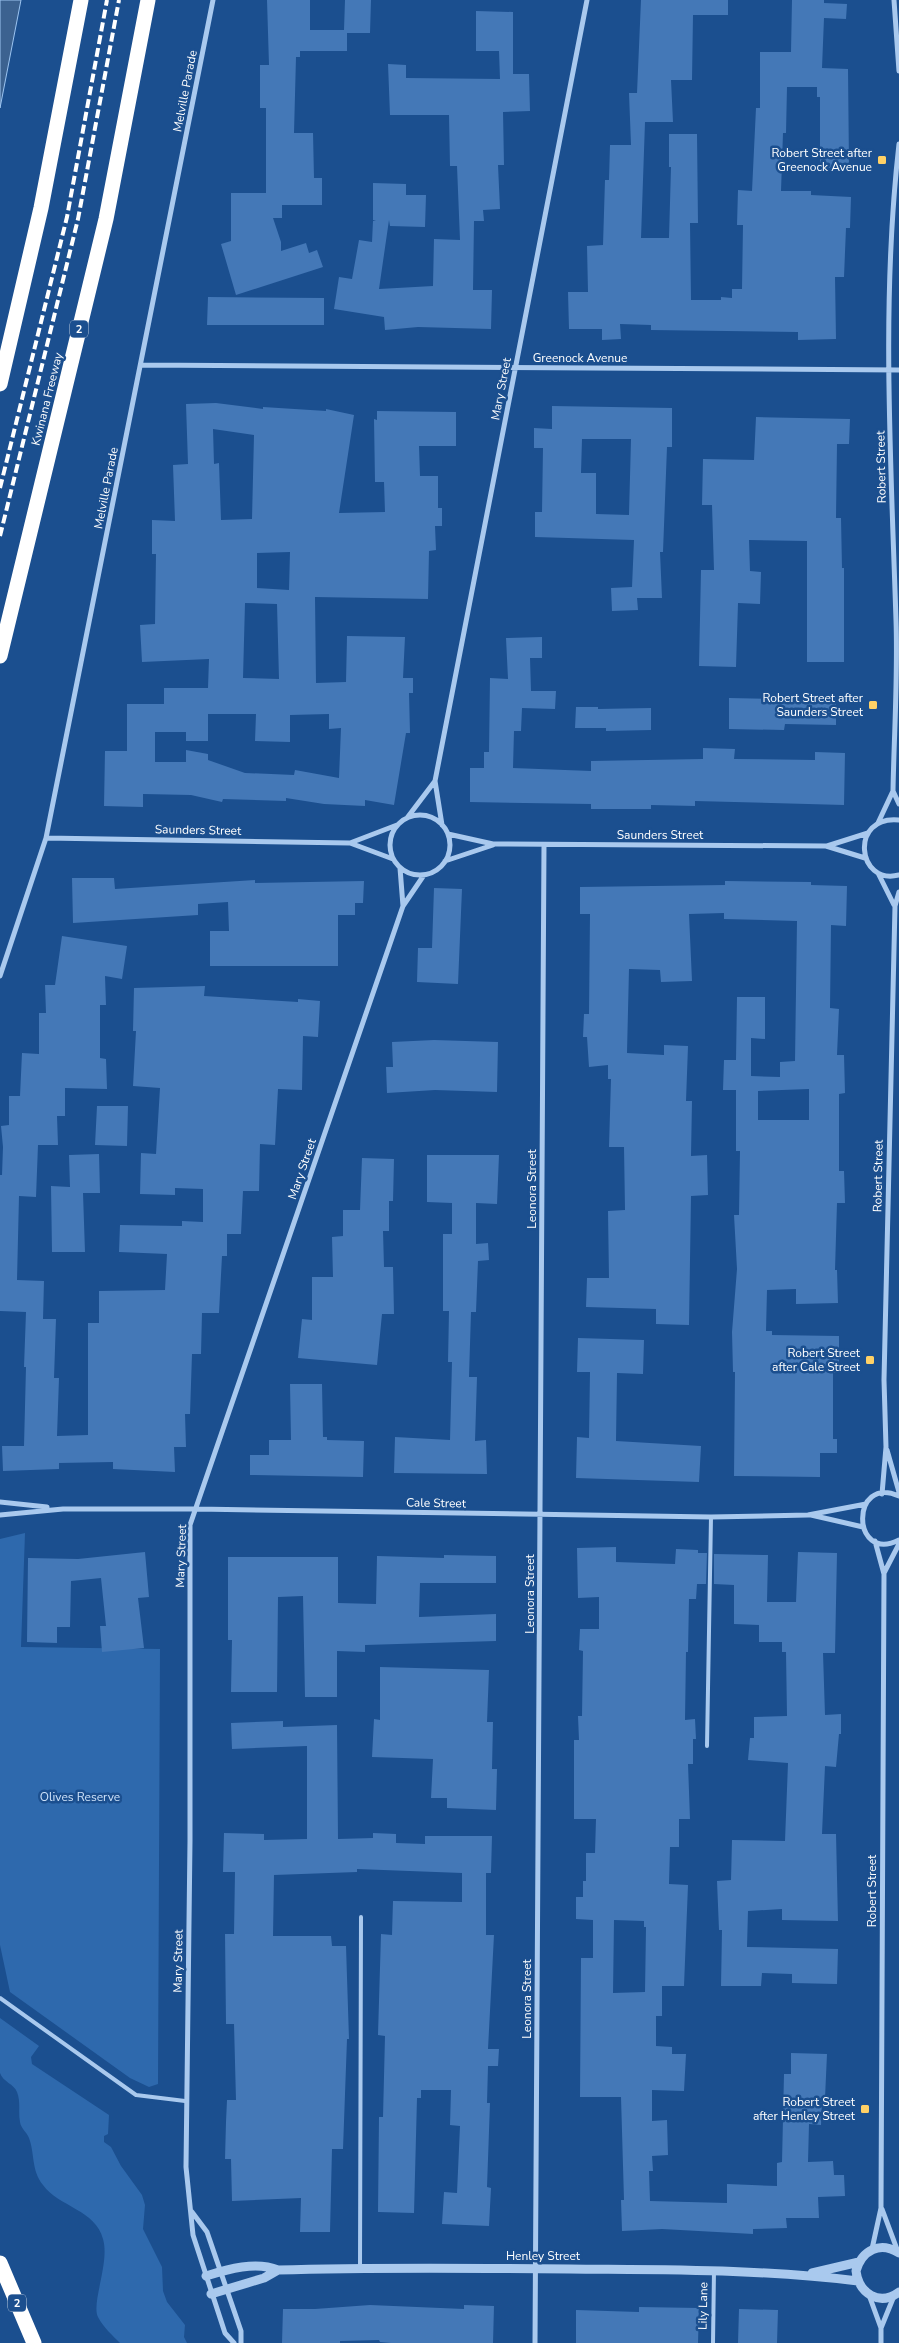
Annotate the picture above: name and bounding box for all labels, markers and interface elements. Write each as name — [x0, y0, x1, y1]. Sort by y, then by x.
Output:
street label: Melville Parade — [169, 49, 201, 133]
place label: Robert Street after Greenock Avenue — [771, 145, 873, 175]
marker: Robert Street after Greenock Avenue — [876, 154, 888, 166]
road number: 2 — [70, 320, 88, 338]
street label: Kwinana Freeway — [28, 350, 66, 447]
street label: Greenock Avenue — [533, 350, 627, 366]
street label: Mary Street — [487, 356, 515, 422]
street label: Robert Street — [872, 430, 890, 503]
street label: Melville Parade — [90, 446, 122, 530]
place label: Robert Street after Saunders Street — [762, 690, 864, 720]
marker: Robert Street after Saunders Street — [867, 699, 879, 711]
street label: Saunders Street — [155, 821, 242, 839]
street label: Saunders Street — [617, 827, 704, 843]
street label: Mary Street — [284, 1136, 320, 1202]
street label: Robert Street — [869, 1139, 887, 1212]
street label: Leonora Street — [524, 1148, 540, 1229]
place label: Robert Street after Cale Street — [772, 1345, 861, 1375]
marker: Robert Street after Cale Street — [864, 1354, 876, 1366]
street label: Cale Street — [406, 1494, 467, 1512]
street label: Mary Street — [172, 1523, 190, 1588]
street label: Leonora Street — [522, 1553, 538, 1634]
park label: Olives Reserve — [40, 1789, 120, 1805]
street label: Robert Street — [864, 1854, 880, 1927]
street label: Mary Street — [169, 1928, 187, 1993]
street label: Leonora Street — [519, 1958, 535, 2039]
place label: Robert Street after Henley Street — [753, 2094, 856, 2124]
marker: Robert Street after Henley Street — [859, 2103, 871, 2115]
street label: Henley Street — [506, 2248, 581, 2264]
street label: Lily Lane — [695, 2282, 711, 2330]
road number: 2 — [8, 2294, 26, 2312]

